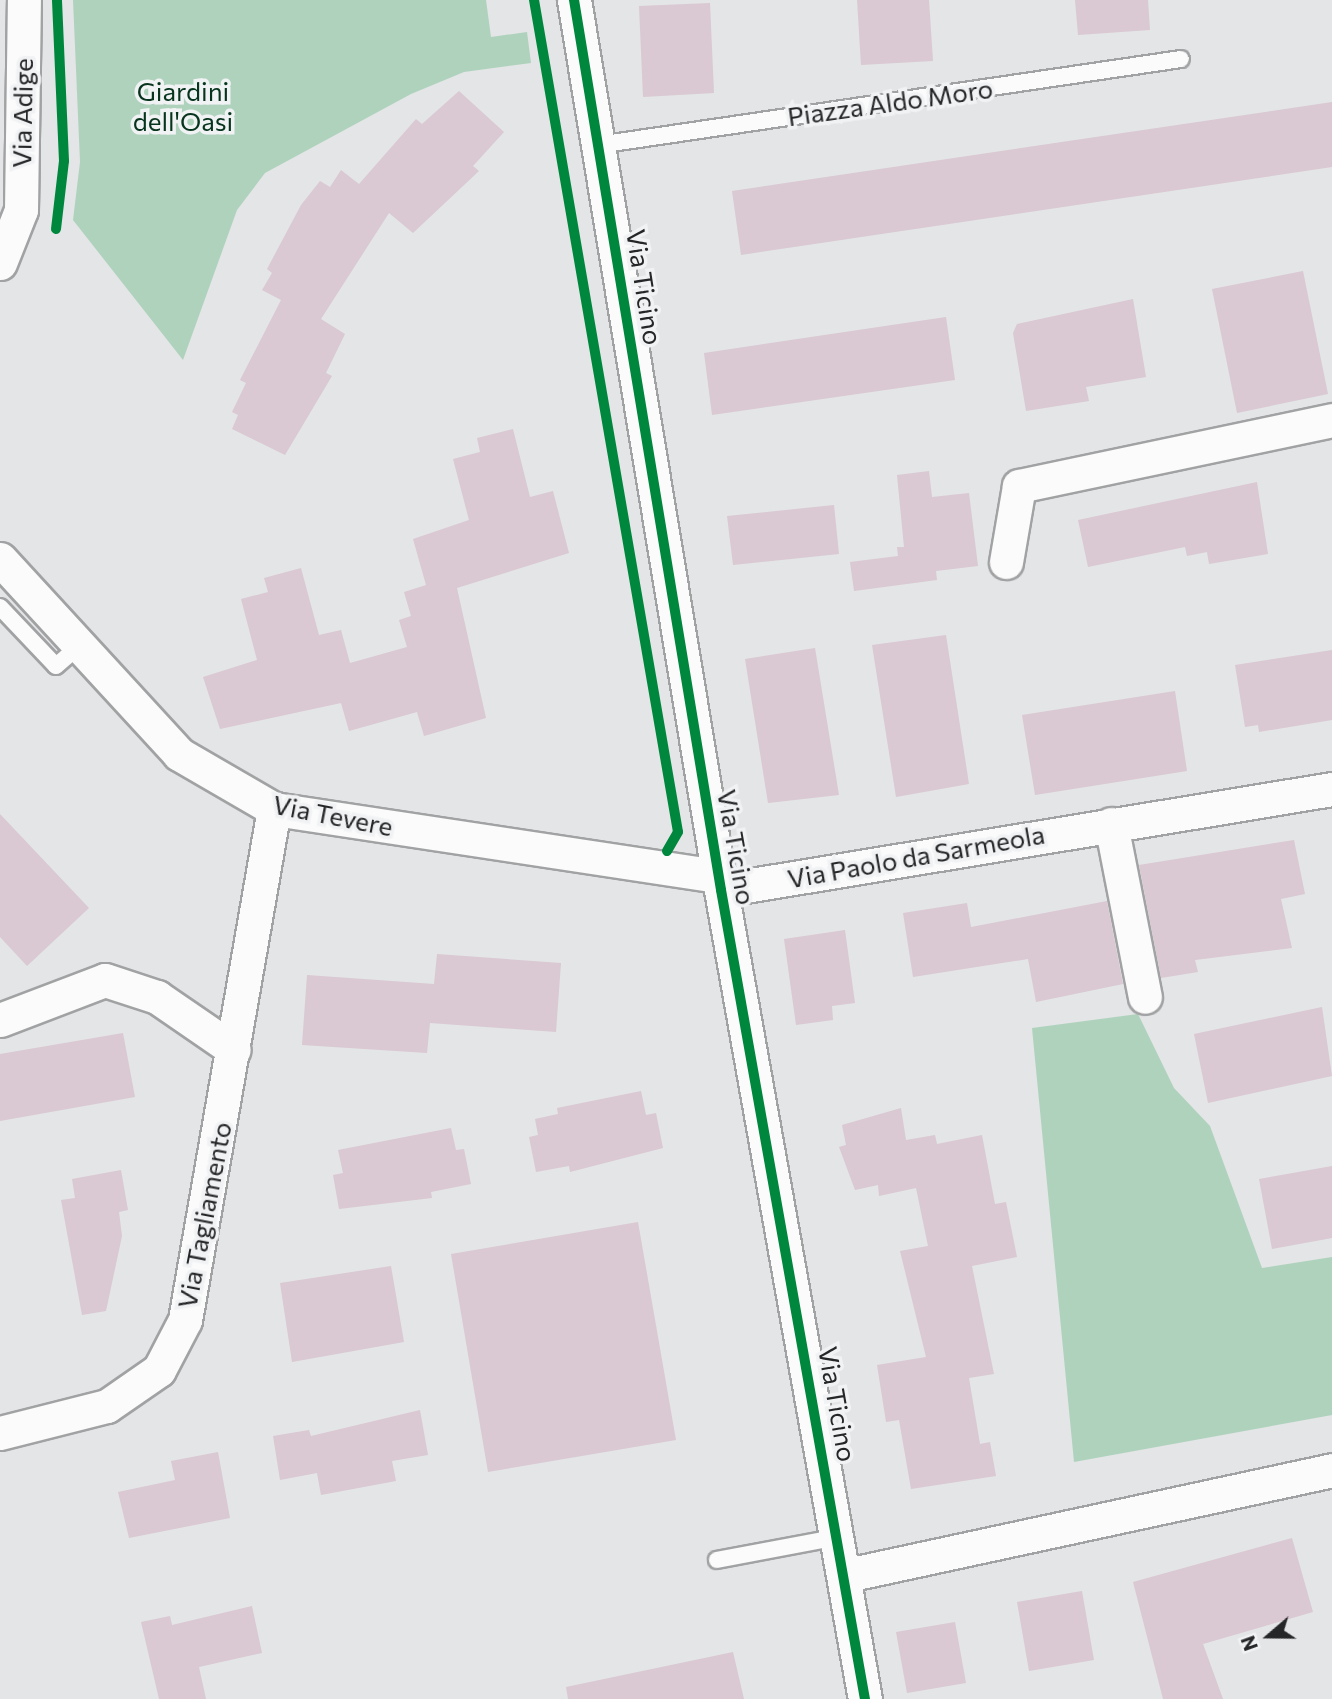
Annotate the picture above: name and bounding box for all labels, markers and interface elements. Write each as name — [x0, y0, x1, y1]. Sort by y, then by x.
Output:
street label: Via Adige — [5, 58, 39, 168]
street label: Piazza Aldo Moro — [785, 72, 995, 132]
park label: Giardini dell'Oasi — [133, 75, 233, 136]
street label: Via Ticino — [620, 227, 670, 347]
street label: Via Ticino — [712, 787, 762, 907]
street label: Via Tevere — [270, 788, 396, 842]
street label: Via Paolo da Sarmeola — [785, 818, 1047, 894]
street label: Via Tagliamento — [171, 1119, 237, 1311]
street label: Via Ticino — [813, 1344, 863, 1464]
north arrow — [1234, 1601, 1304, 1671]
text: N — [1236, 1633, 1262, 1654]

